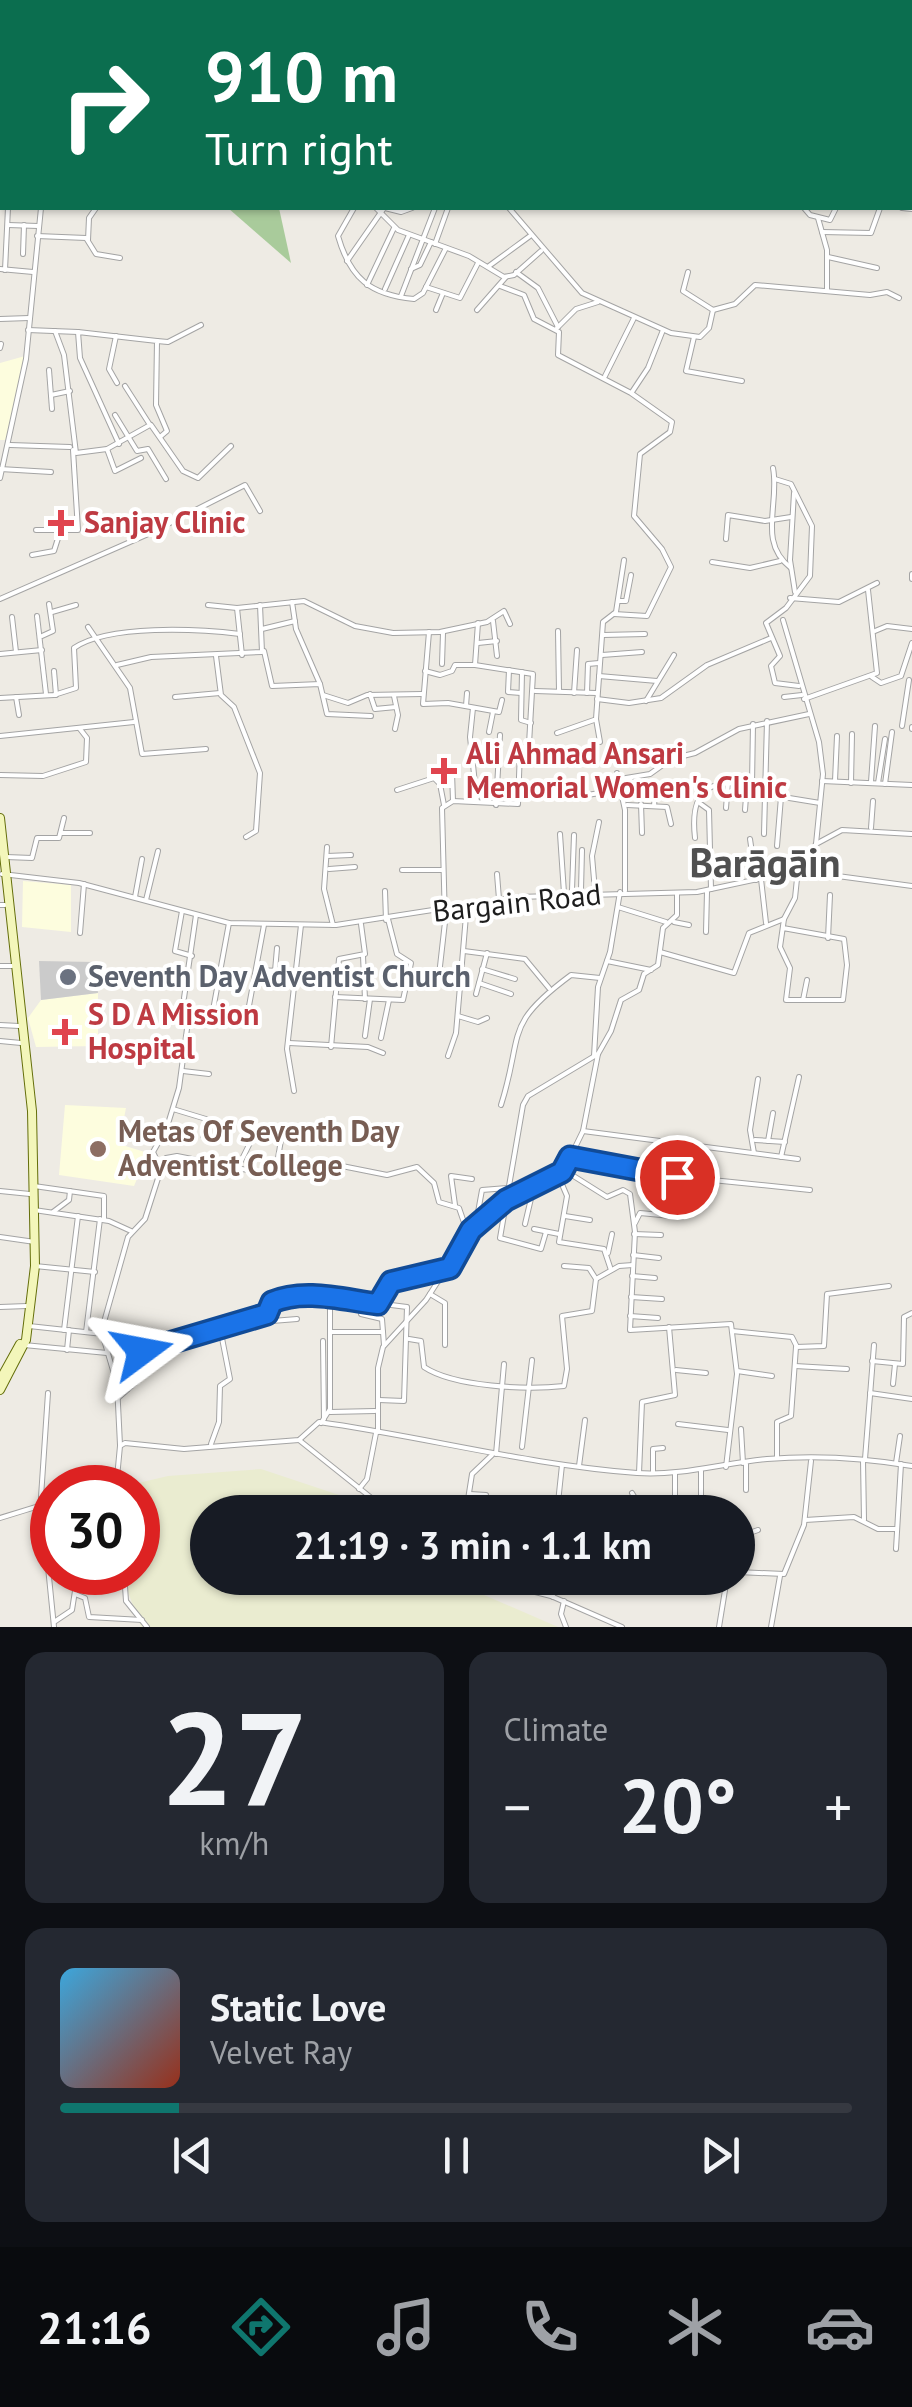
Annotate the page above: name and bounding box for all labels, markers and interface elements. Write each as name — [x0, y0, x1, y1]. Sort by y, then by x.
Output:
text: 910 m — [205, 31, 398, 121]
icon: right — [40, 40, 170, 170]
text: Turn right — [205, 119, 393, 177]
place label: Sanjay Clinic — [84, 502, 246, 541]
marker: Sanjay Clinic — [48, 510, 74, 536]
place label: Ali Ahmad Ansari Memorial Women's Clinic — [466, 733, 787, 806]
marker: Ali Ahmad Ansari Memorial Women's Clinic — [431, 758, 457, 784]
district label: Barāgāin — [689, 836, 841, 888]
street label: Bargain Road — [430, 873, 603, 930]
place label: Seventh Day Adventist Church — [88, 956, 471, 995]
marker: Seventh Day Adventist Church — [57, 966, 79, 988]
place label: S D A Mission Hospital — [88, 994, 259, 1067]
marker: S D A Mission Hospital — [52, 1019, 78, 1045]
place label: Metas Of Seventh Day Adventist College — [118, 1111, 400, 1184]
pin — [635, 1135, 720, 1220]
marker: Metas Of Seventh Day Adventist College — [87, 1138, 109, 1160]
icon: arrive — [650, 1150, 705, 1205]
position arrow — [90, 1299, 194, 1403]
speed limit sign: 30 — [30, 1465, 160, 1595]
text: 21:19 · 3 min · 1.1 km — [293, 1520, 652, 1569]
text: 27 — [161, 1673, 308, 1841]
text: Climate — [504, 1708, 608, 1750]
text: 20° — [619, 1757, 737, 1854]
text: − — [504, 1771, 531, 1842]
text: + — [824, 1771, 852, 1842]
text: km/h — [199, 1822, 269, 1864]
text: Static Love — [210, 1982, 386, 2031]
text: Velvet Ray — [210, 2031, 352, 2073]
icon: previous — [165, 2128, 220, 2183]
icon: pause — [429, 2128, 484, 2183]
icon: next — [693, 2128, 748, 2183]
icon: directions — [226, 2292, 296, 2362]
icon: music — [371, 2292, 441, 2362]
icon: phone — [515, 2292, 585, 2362]
icon: climate — [660, 2292, 730, 2362]
icon: car — [805, 2292, 875, 2362]
text: 21:16 — [37, 2298, 151, 2356]

